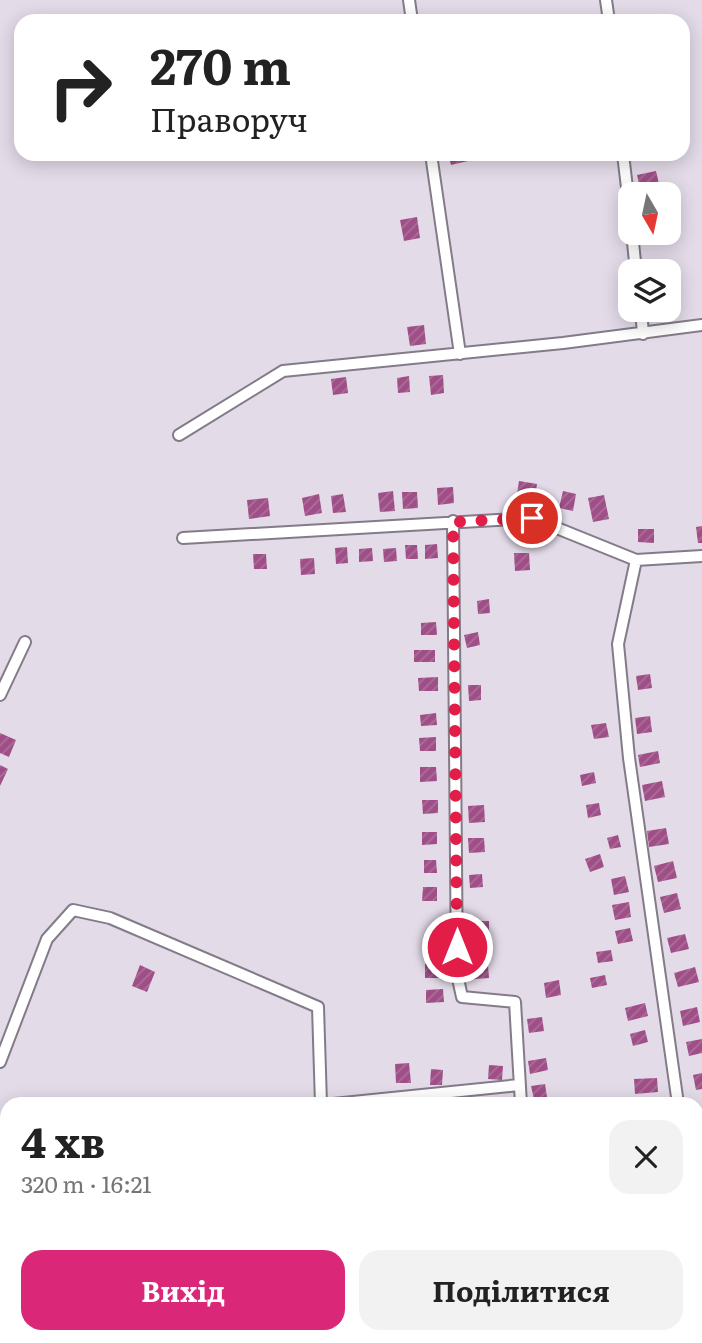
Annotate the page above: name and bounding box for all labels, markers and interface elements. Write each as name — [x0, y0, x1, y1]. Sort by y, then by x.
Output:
text: 270 m — [150, 27, 291, 100]
icon: right — [35, 42, 126, 133]
text: Праворуч — [150, 94, 308, 142]
north arrow — [618, 182, 681, 245]
map controls — [618, 182, 681, 322]
button: layers — [618, 259, 681, 322]
pin — [502, 488, 562, 548]
icon: arrive — [513, 499, 551, 537]
position arrow — [420, 910, 494, 984]
text: 4 хв — [21, 1109, 105, 1171]
button: close — [609, 1120, 683, 1194]
text: 320 m · 16:21 — [21, 1166, 152, 1200]
button: Вихід — [21, 1250, 345, 1330]
button: Поділитися — [359, 1250, 683, 1330]

